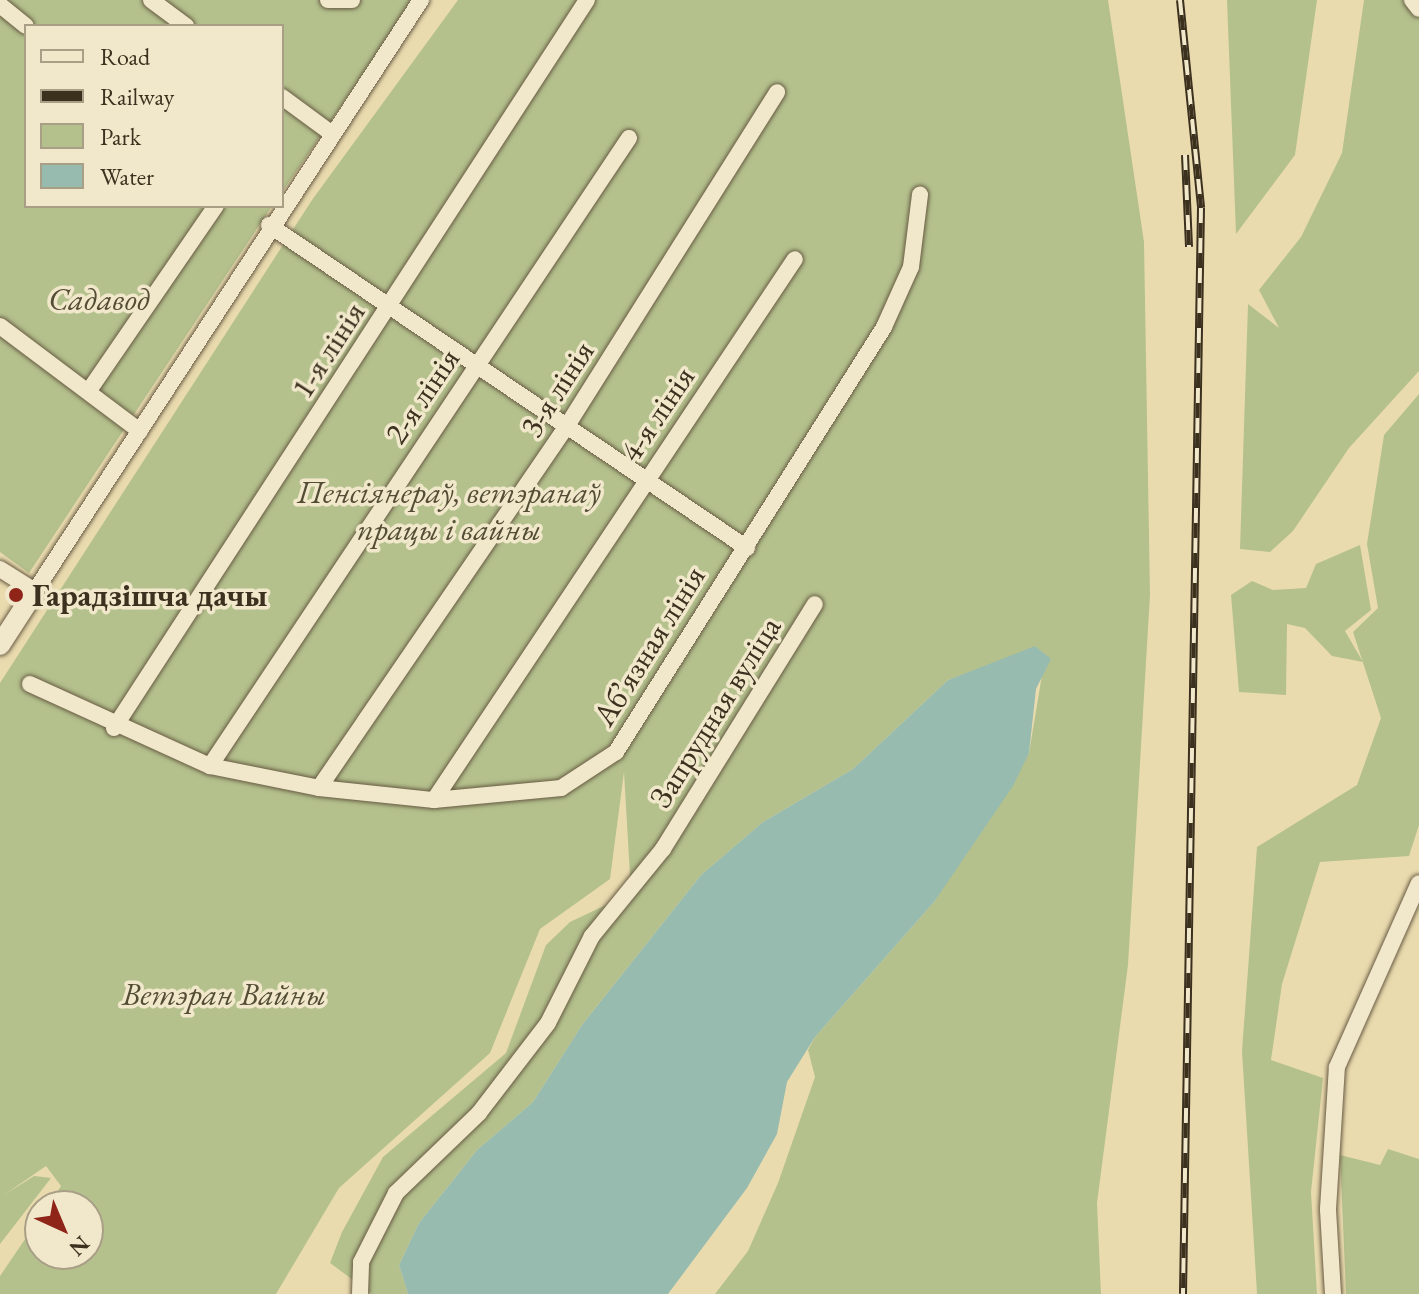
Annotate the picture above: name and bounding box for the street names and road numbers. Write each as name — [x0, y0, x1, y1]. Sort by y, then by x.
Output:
street label: 1-я лінія — [283, 295, 373, 405]
street label: 3-я лінія — [512, 334, 602, 444]
street label: 2-я лінія — [376, 341, 468, 451]
street label: 4-я лінія — [611, 359, 703, 469]
street label: Абʼязная лінія — [585, 559, 713, 733]
street label: Запрудная вуліца — [641, 610, 789, 814]

